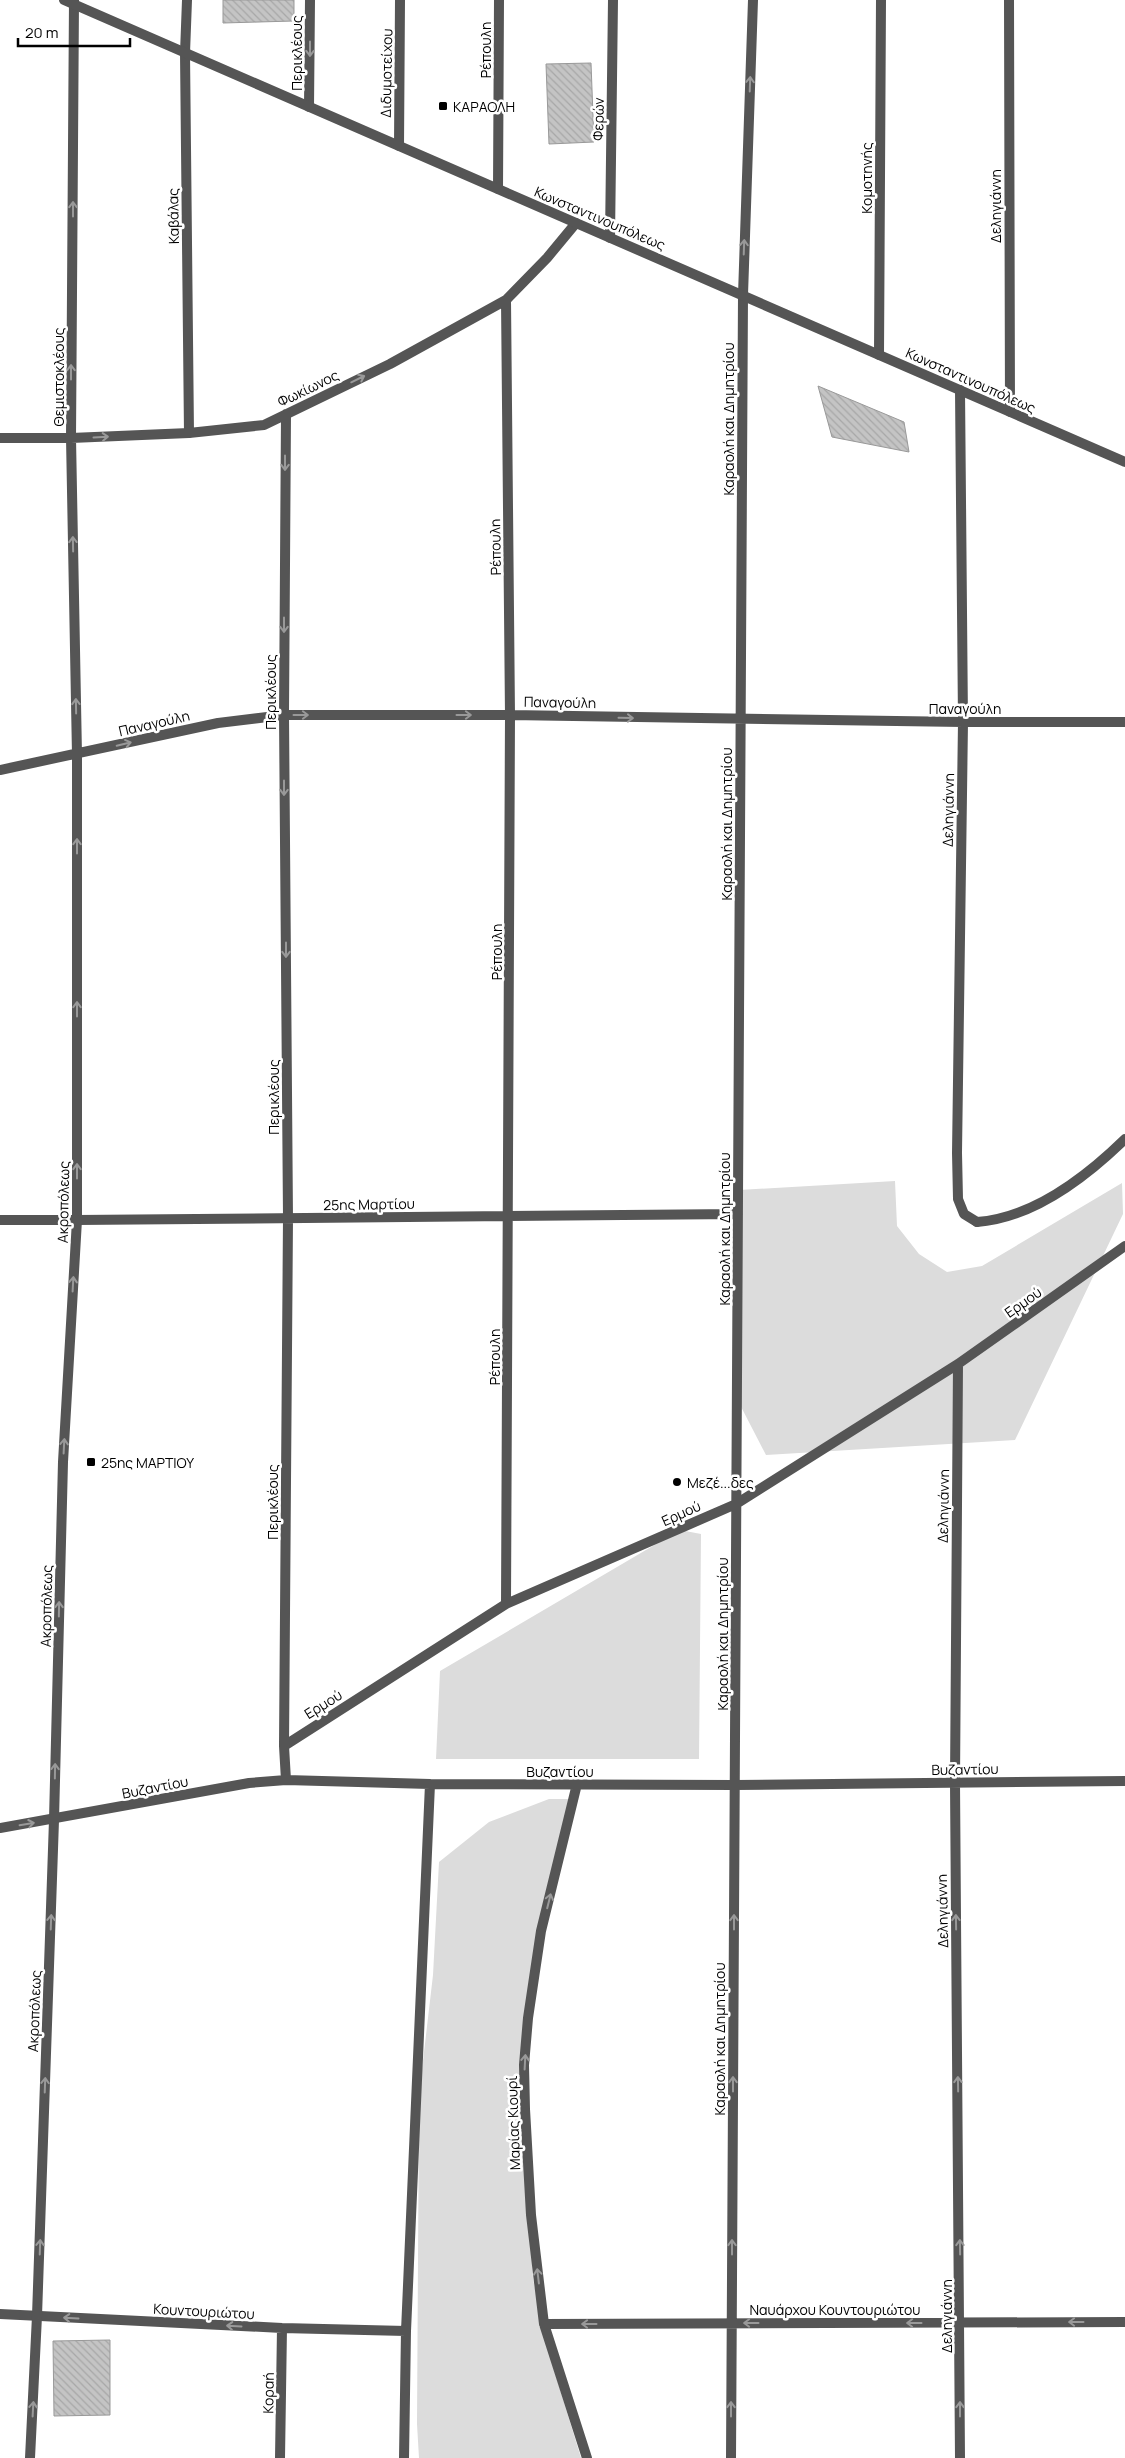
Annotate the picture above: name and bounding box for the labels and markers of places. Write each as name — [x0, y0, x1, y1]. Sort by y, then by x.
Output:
place label: ΚΑΡΑΟΛΗ — [453, 97, 515, 116]
marker: ΚΑΡΑΟΛΗ — [437, 100, 449, 112]
place label: 25ης ΜΑΡΤΙΟΥ — [101, 1453, 194, 1472]
marker: 25ης ΜΑΡΤΙΟΥ — [85, 1456, 97, 1468]
place label: Μεζέ...δες — [687, 1473, 754, 1492]
marker: Μεζέ...δες — [671, 1476, 683, 1488]

